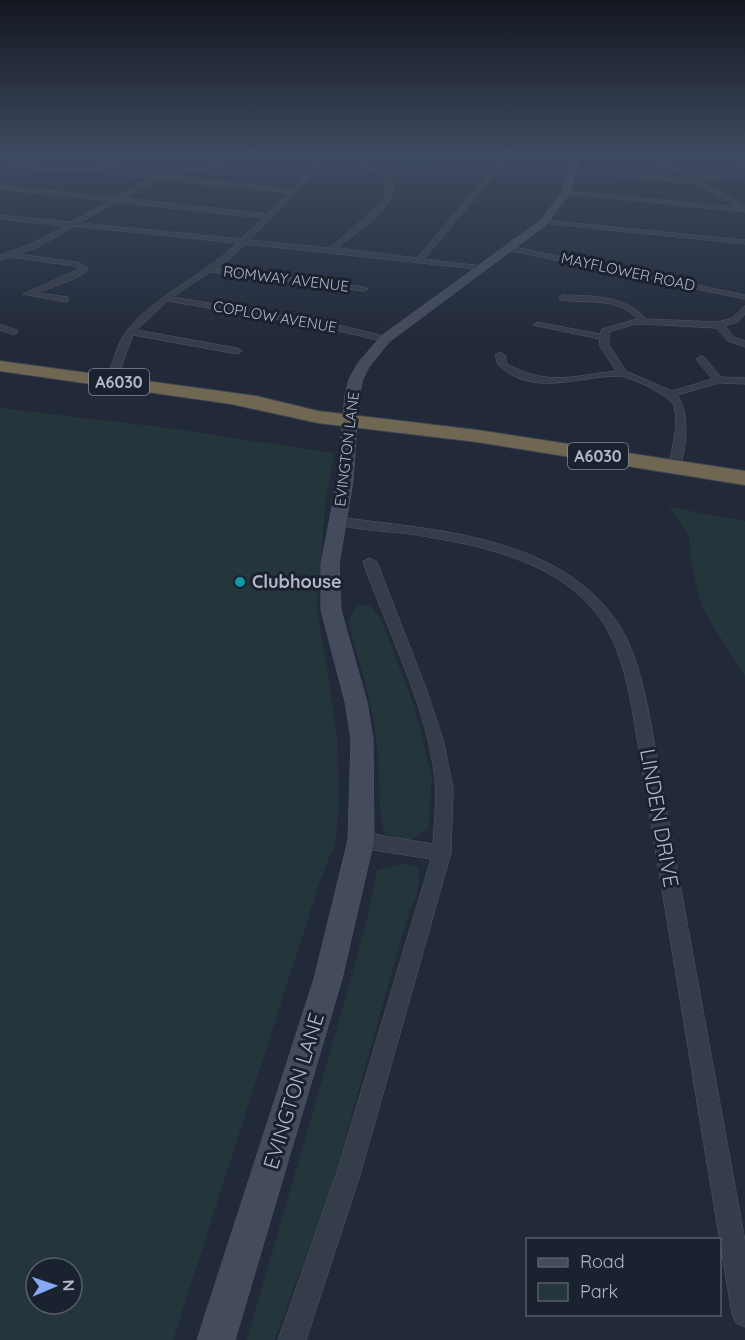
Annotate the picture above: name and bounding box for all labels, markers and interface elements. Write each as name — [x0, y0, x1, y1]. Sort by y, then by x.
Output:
street label: MAYFLOWER ROAD — [559, 248, 697, 295]
street label: ROMWAY AVENUE — [222, 261, 350, 296]
street label: COPLOW AVENUE — [212, 296, 338, 337]
road number: A6030 — [89, 369, 149, 395]
street label: EVINGTON LANE — [330, 390, 363, 507]
road number: A6030 — [568, 443, 628, 469]
place label: Clubhouse — [252, 570, 342, 593]
marker: Clubhouse — [233, 575, 247, 589]
street label: LINDEN DRIVE — [635, 747, 685, 889]
street label: EVINGTON LANE — [257, 1010, 329, 1172]
legend — [526, 1238, 721, 1316]
text: Road — [580, 1250, 625, 1273]
north arrow — [24, 1256, 84, 1316]
text: N — [59, 1279, 79, 1292]
text: Park — [580, 1280, 618, 1303]

